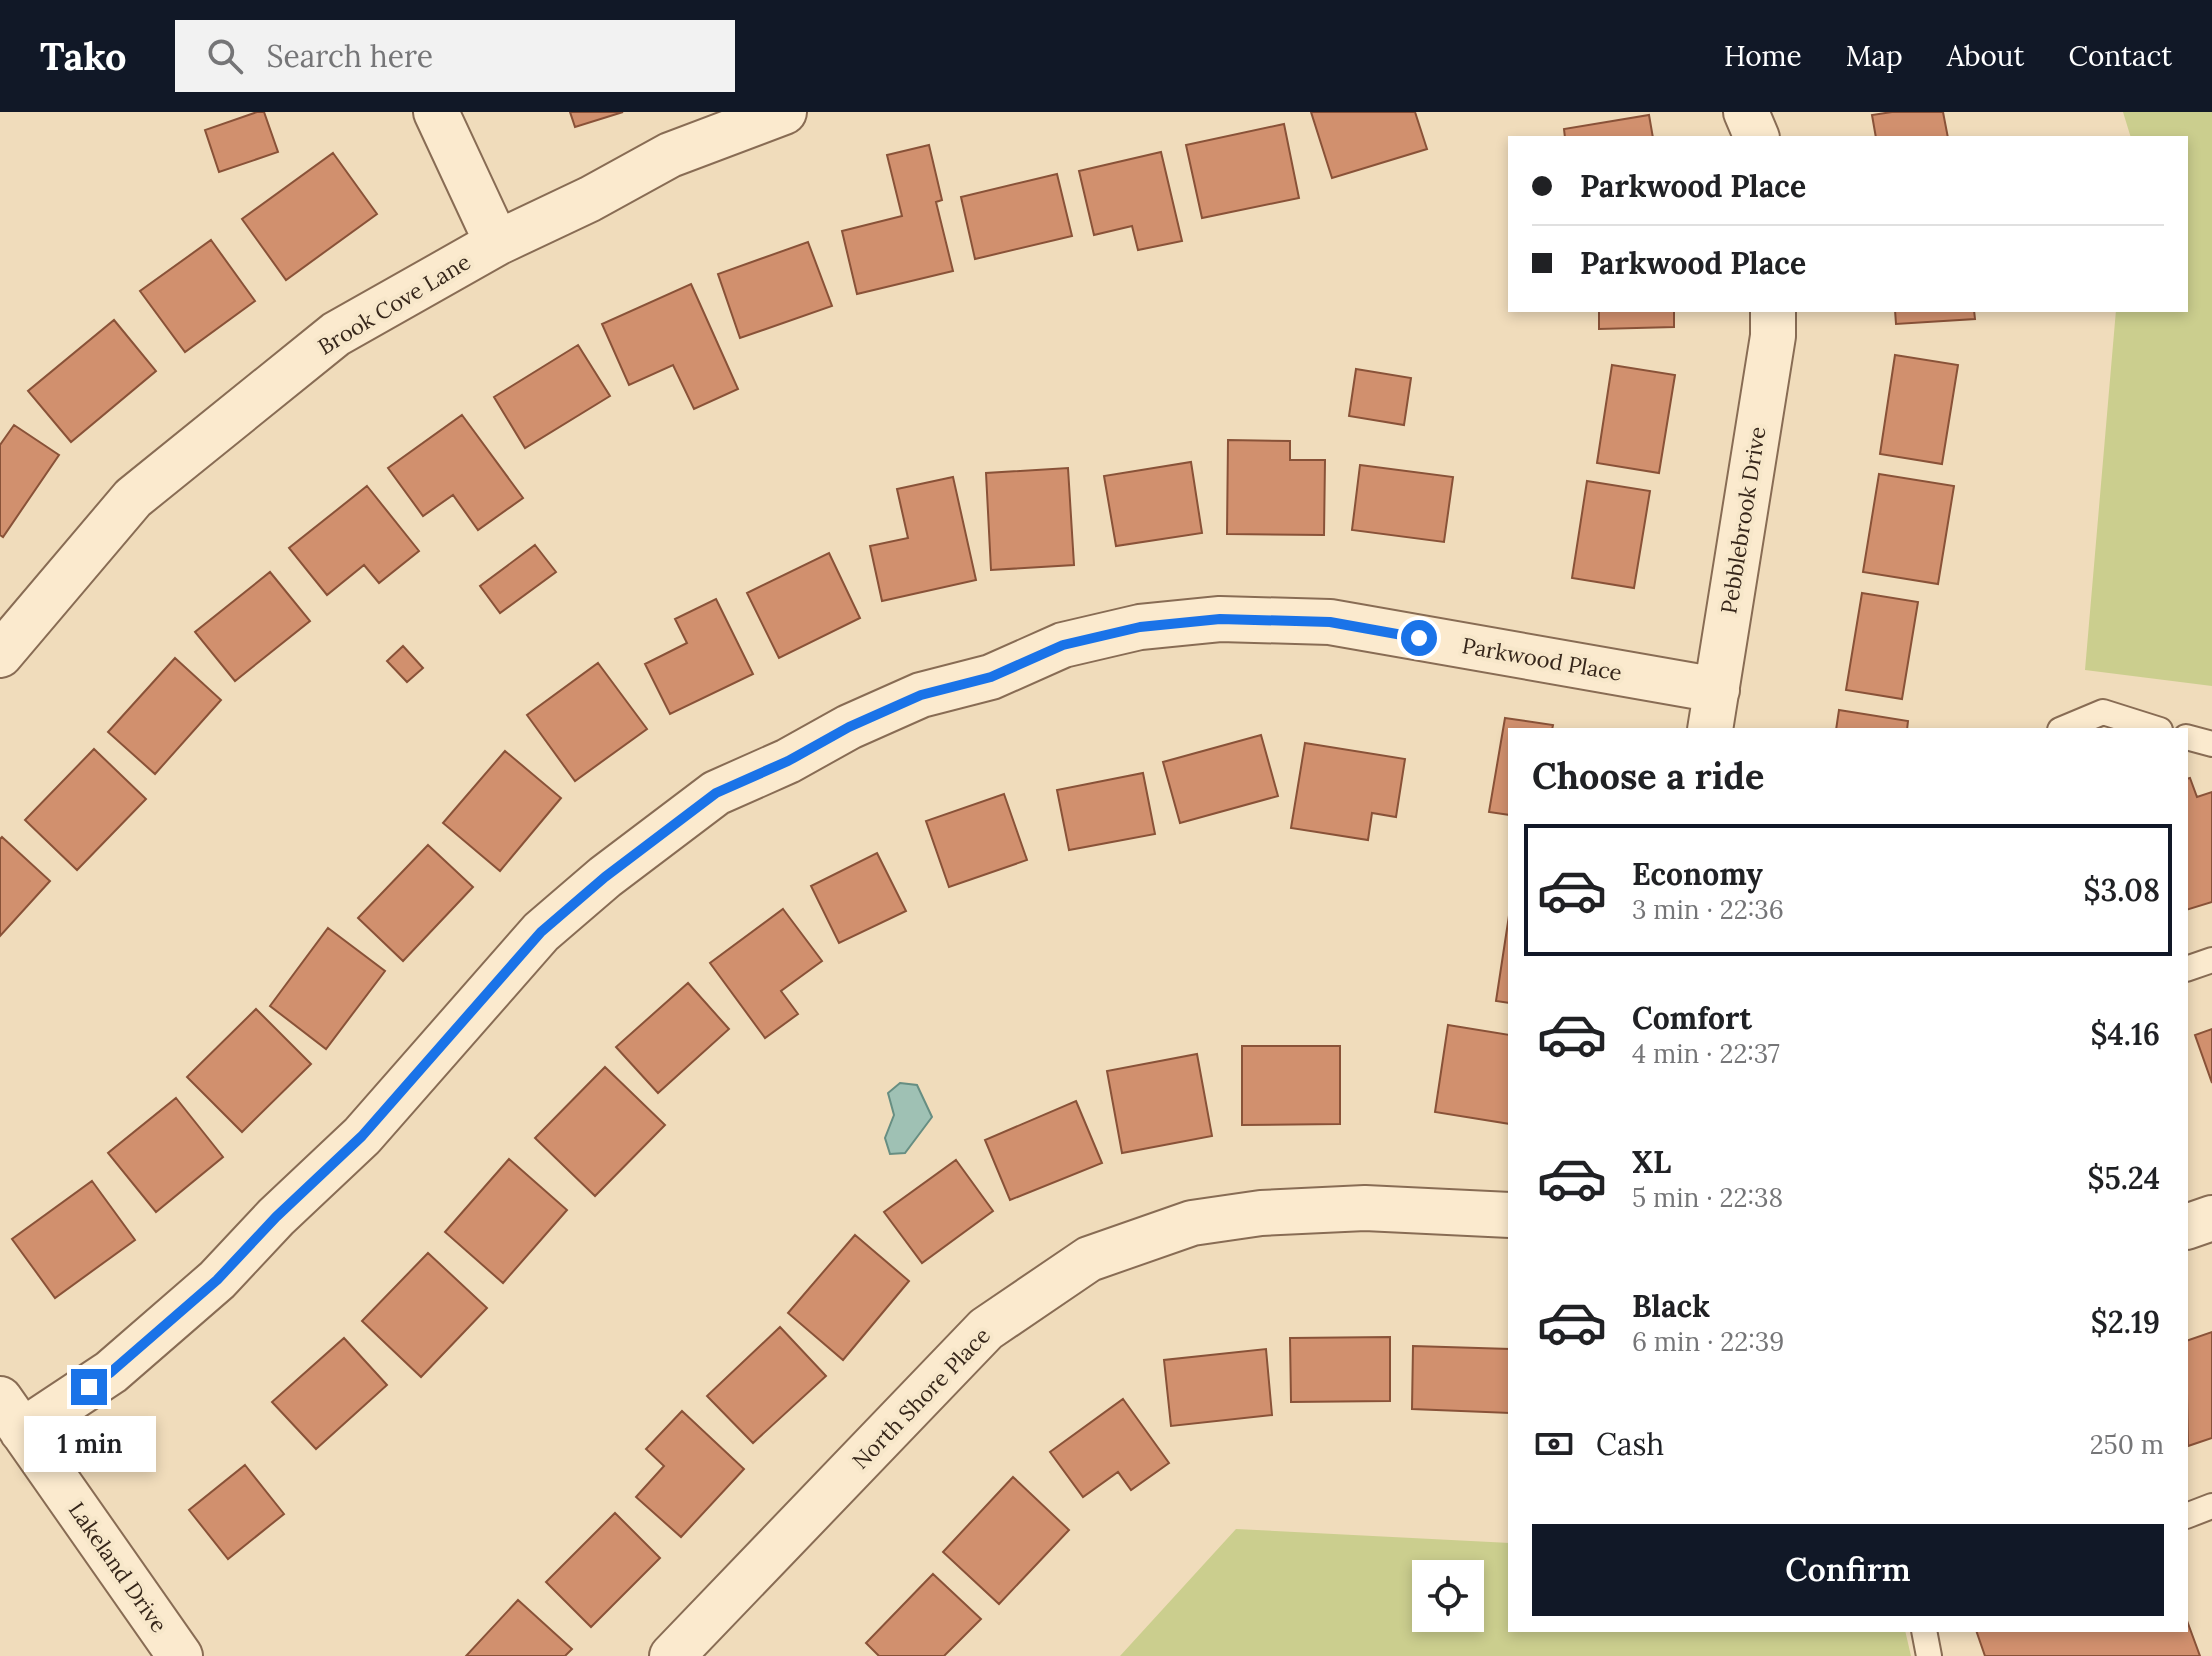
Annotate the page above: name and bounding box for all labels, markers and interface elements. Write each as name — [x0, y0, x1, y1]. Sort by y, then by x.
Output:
search box — [175, 20, 735, 92]
text: Tako — [40, 32, 127, 80]
icon: search — [203, 34, 247, 78]
text: Search here — [267, 37, 433, 75]
text: Home — [1724, 38, 1802, 74]
text: Map — [1846, 38, 1903, 74]
text: About — [1947, 38, 2024, 74]
text: Contact — [2068, 38, 2172, 74]
text: Parkwood Place — [1580, 167, 1806, 205]
text: Parkwood Place — [1580, 244, 1806, 282]
street label: Brook Cove Lane — [313, 247, 475, 361]
street label: Pebblebrook Drive — [1714, 424, 1772, 616]
route start — [1401, 620, 1437, 656]
street label: Parkwood Place — [1460, 631, 1624, 687]
text: Choose a ride — [1532, 753, 1764, 799]
icon: car — [1536, 854, 1608, 926]
text: Economy — [1632, 855, 1763, 893]
text: $3.08 — [2084, 871, 2160, 909]
text: 3 min · 22:36 — [1632, 893, 1784, 926]
icon: car — [1536, 998, 1608, 1070]
text: Comfort — [1632, 999, 1752, 1037]
text: $4.16 — [2090, 1015, 2160, 1053]
text: 4 min · 22:37 — [1632, 1037, 1780, 1070]
icon: car — [1536, 1142, 1608, 1214]
text: XL — [1632, 1143, 1671, 1181]
text: $5.24 — [2087, 1159, 2160, 1197]
text: 5 min · 22:38 — [1632, 1181, 1783, 1214]
icon: car — [1536, 1286, 1608, 1358]
text: Black — [1632, 1287, 1710, 1325]
text: $2.19 — [2091, 1303, 2160, 1341]
street label: North Shore Place — [846, 1321, 996, 1475]
text: 6 min · 22:39 — [1632, 1325, 1784, 1358]
route end — [71, 1369, 107, 1405]
callout: 1 min — [23, 1415, 155, 1471]
icon: cash — [1532, 1422, 1576, 1466]
text: Cash — [1596, 1425, 1664, 1463]
text: 1 min — [57, 1427, 123, 1460]
text: 250 m — [2090, 1428, 2164, 1461]
street label: Lakeland Drive — [63, 1496, 173, 1638]
button: Confirm — [1532, 1524, 2164, 1616]
map controls — [1412, 1560, 1484, 1632]
button: locate — [1412, 1560, 1484, 1632]

